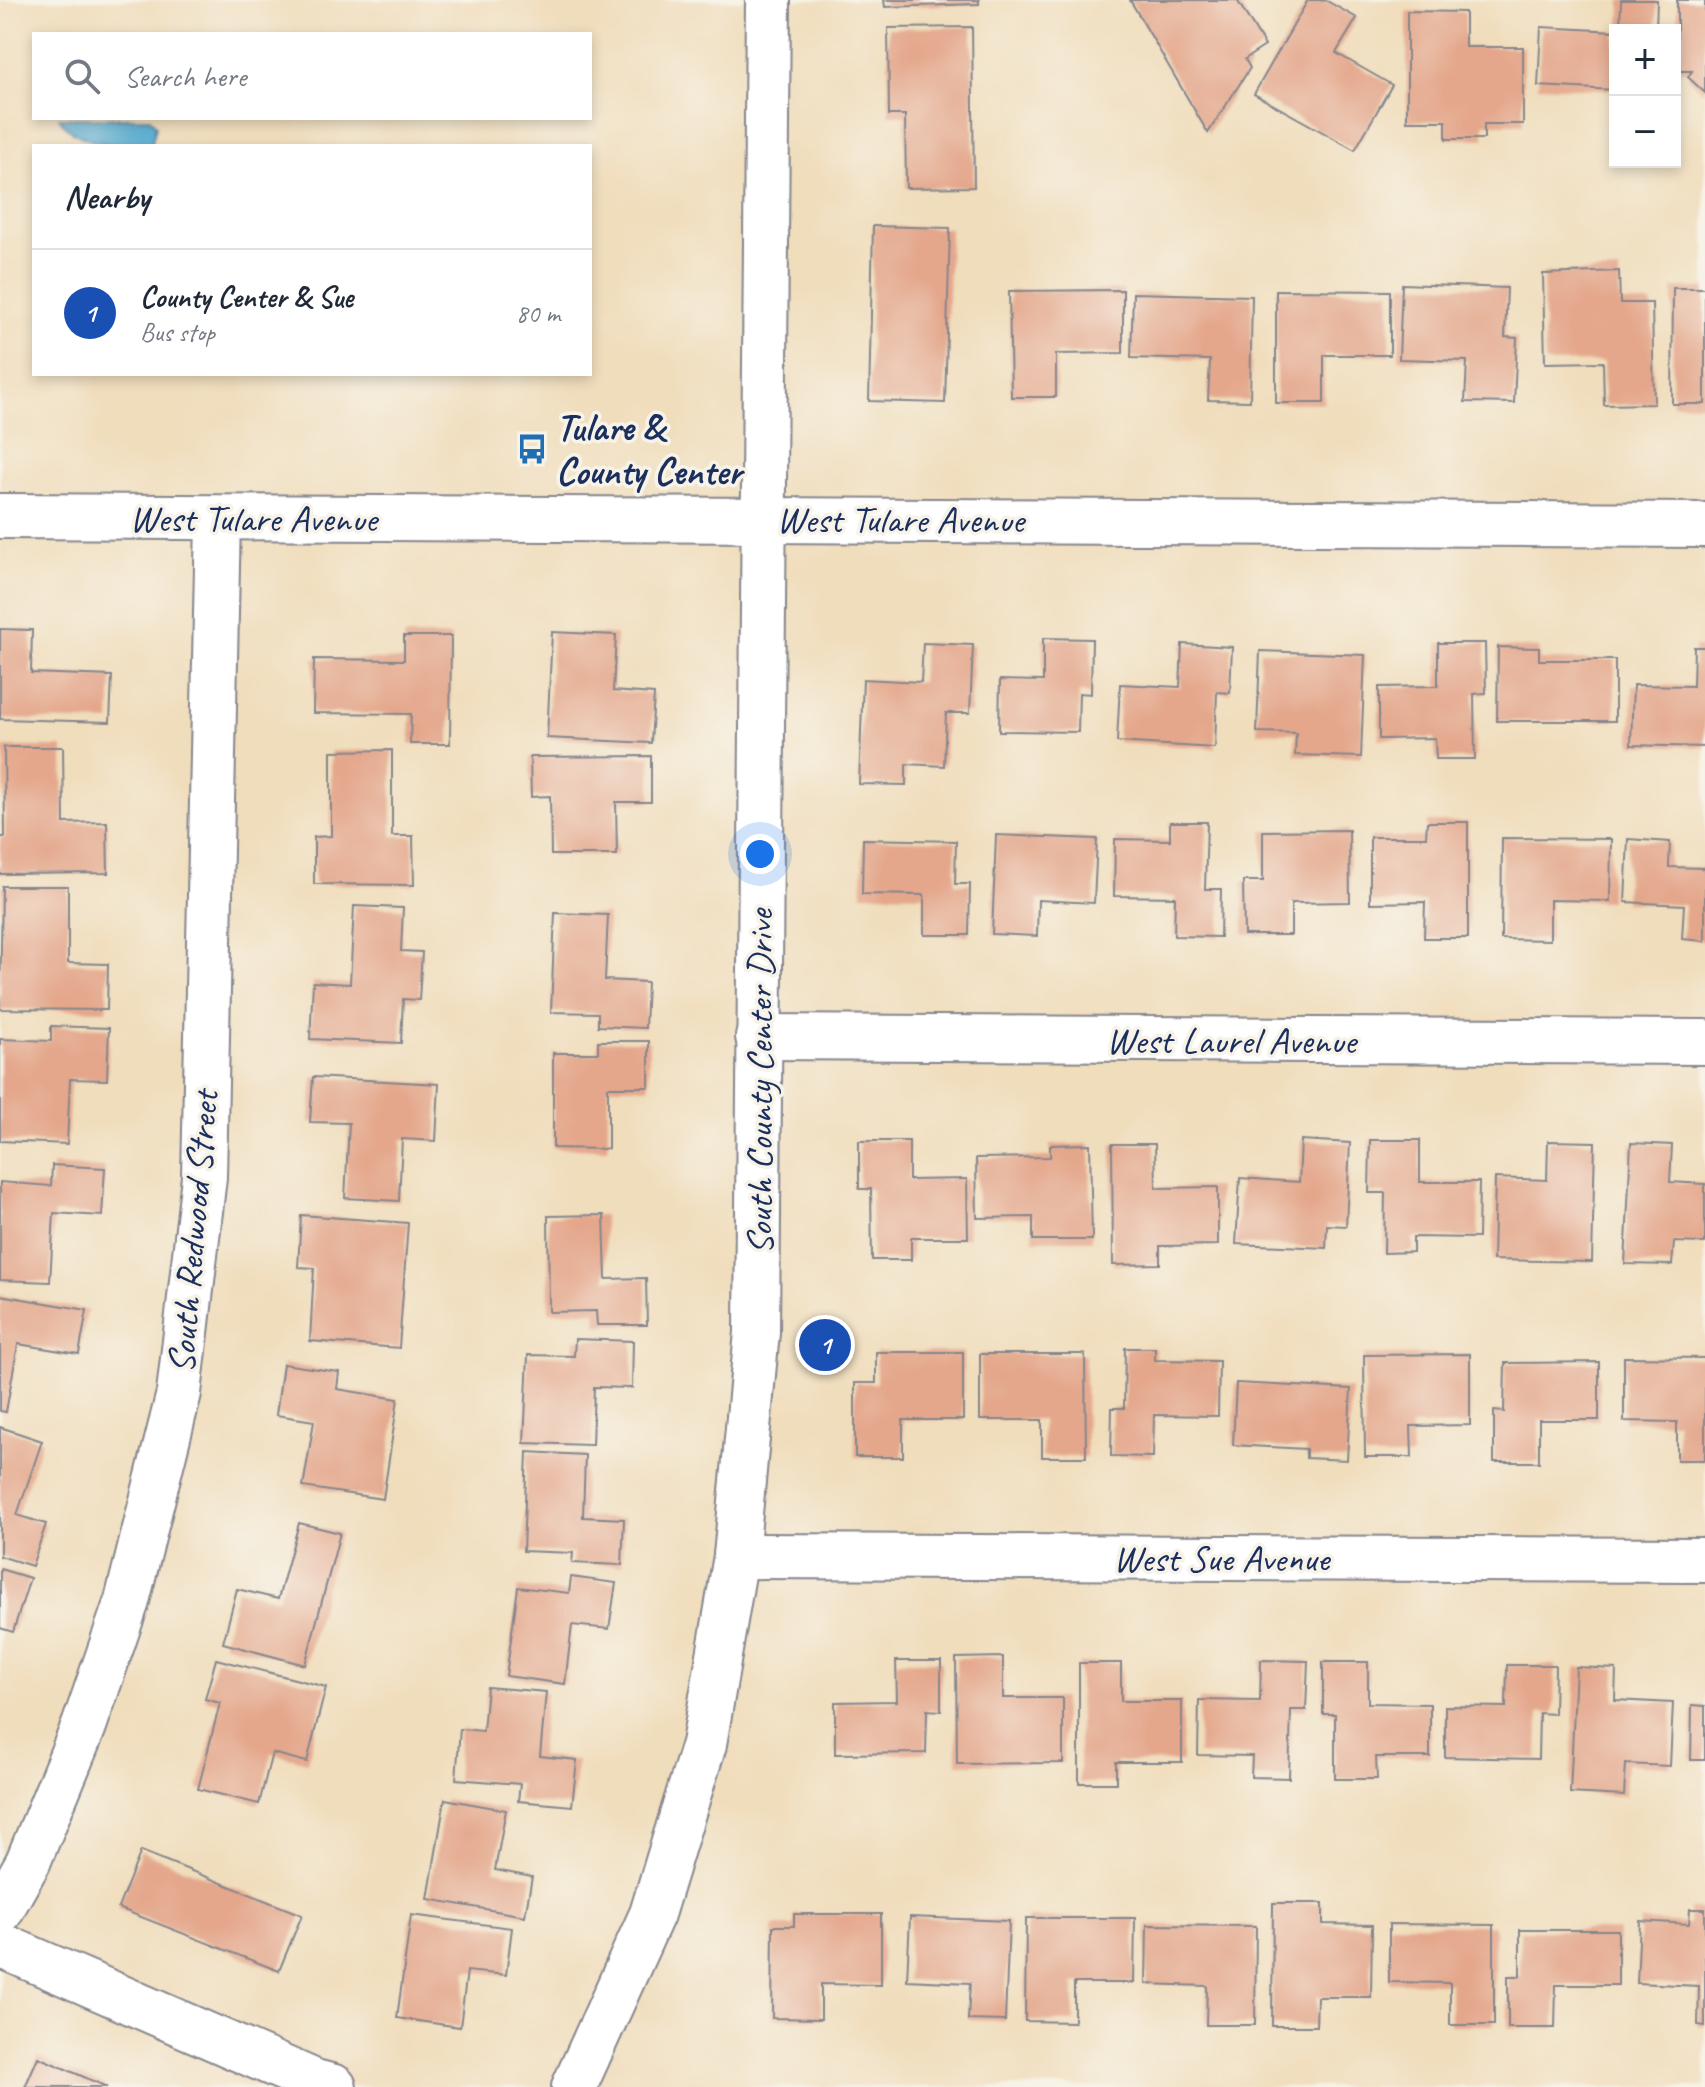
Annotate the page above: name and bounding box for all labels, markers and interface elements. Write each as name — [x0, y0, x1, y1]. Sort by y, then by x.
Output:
map controls — [1609, 24, 1681, 168]
button: + — [1609, 24, 1681, 96]
search box — [32, 32, 592, 120]
icon: search — [60, 54, 104, 98]
text: Search here — [124, 57, 246, 95]
button: − — [1609, 96, 1681, 168]
text: Nearby — [64, 175, 150, 218]
text: County Center & Sue — [140, 278, 353, 316]
text: 1 — [84, 297, 96, 330]
text: 80 m — [516, 297, 560, 330]
text: Bus stop — [140, 316, 215, 349]
place label: Tulare & County Center — [556, 404, 746, 495]
bus stop icon: Tulare & County Center — [515, 432, 549, 466]
street label: West Tulare Avenue — [129, 495, 379, 542]
street label: West Tulare Avenue — [776, 496, 1026, 543]
your location — [740, 834, 780, 874]
street label: South County Center Drive — [736, 907, 783, 1255]
street label: West Laurel Avenue — [1106, 1017, 1359, 1064]
street label: South Redwood Street — [157, 1085, 229, 1375]
pin: 1 — [799, 1315, 851, 1375]
street label: West Sue Avenue — [1113, 1535, 1332, 1582]

